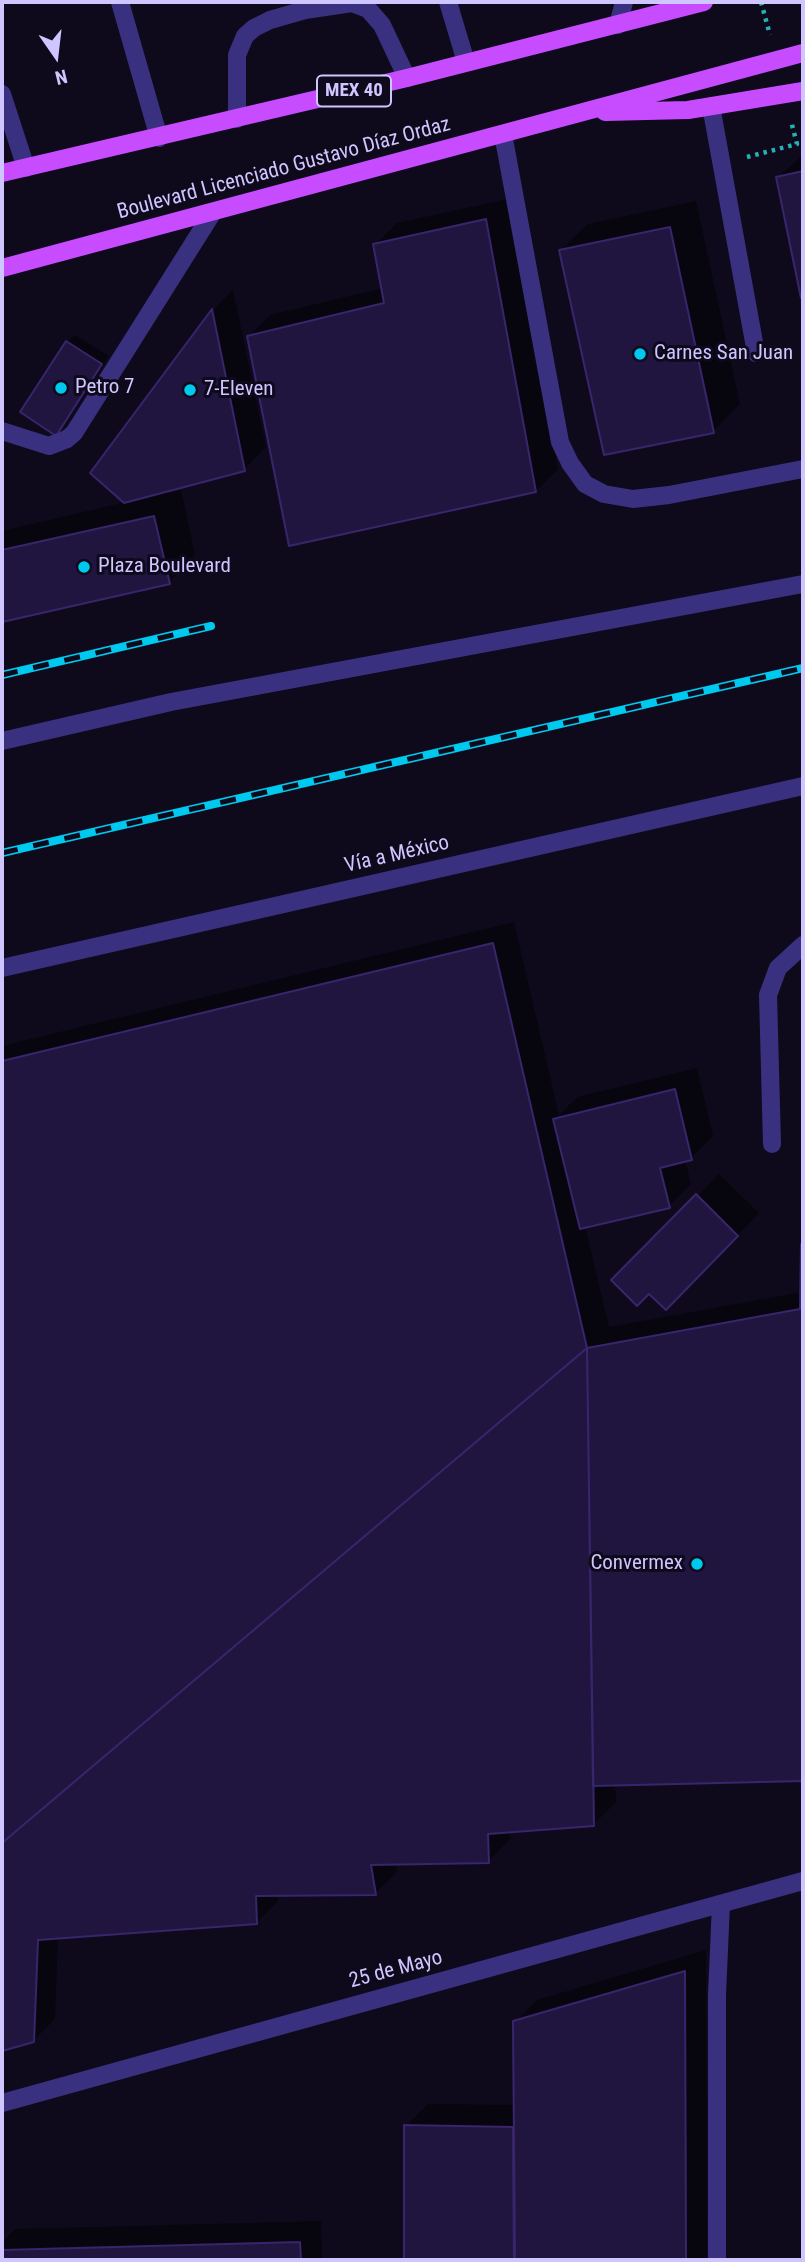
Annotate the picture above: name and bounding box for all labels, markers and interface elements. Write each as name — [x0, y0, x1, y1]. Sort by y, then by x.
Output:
north arrow — [21, 21, 91, 91]
text: N — [53, 64, 70, 89]
road number: MEX 40 — [317, 76, 391, 106]
street label: Boulevard Licenciado Gustavo Díaz Ordaz — [115, 112, 453, 226]
place label: Carnes San Juan — [654, 341, 793, 367]
marker: Carnes San Juan — [632, 346, 648, 362]
place label: Petro 7 — [75, 375, 134, 401]
place label: 7-Eleven — [204, 377, 273, 403]
marker: Petro 7 — [53, 380, 69, 396]
marker: 7-Eleven — [182, 382, 198, 398]
place label: Plaza Boulevard — [98, 554, 231, 580]
marker: Plaza Boulevard — [76, 559, 92, 575]
street label: Vía a México — [342, 831, 452, 879]
place label: Convermex — [590, 1551, 683, 1577]
marker: Convermex — [689, 1556, 705, 1572]
street label: 25 de Mayo — [347, 1945, 445, 1995]

